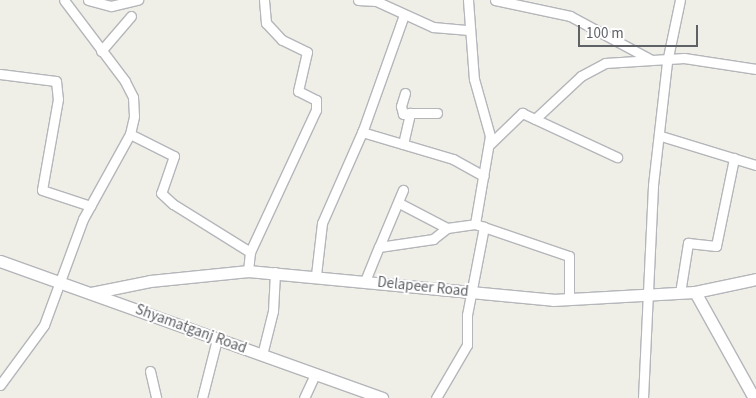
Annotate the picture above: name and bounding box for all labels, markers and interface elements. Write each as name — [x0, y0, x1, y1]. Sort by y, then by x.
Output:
scale bar — [581, 15, 701, 47]
text: 100 m — [586, 23, 624, 44]
street label: Delapeer Road — [376, 273, 470, 301]
street label: Shyamatganj Road — [133, 301, 249, 357]

